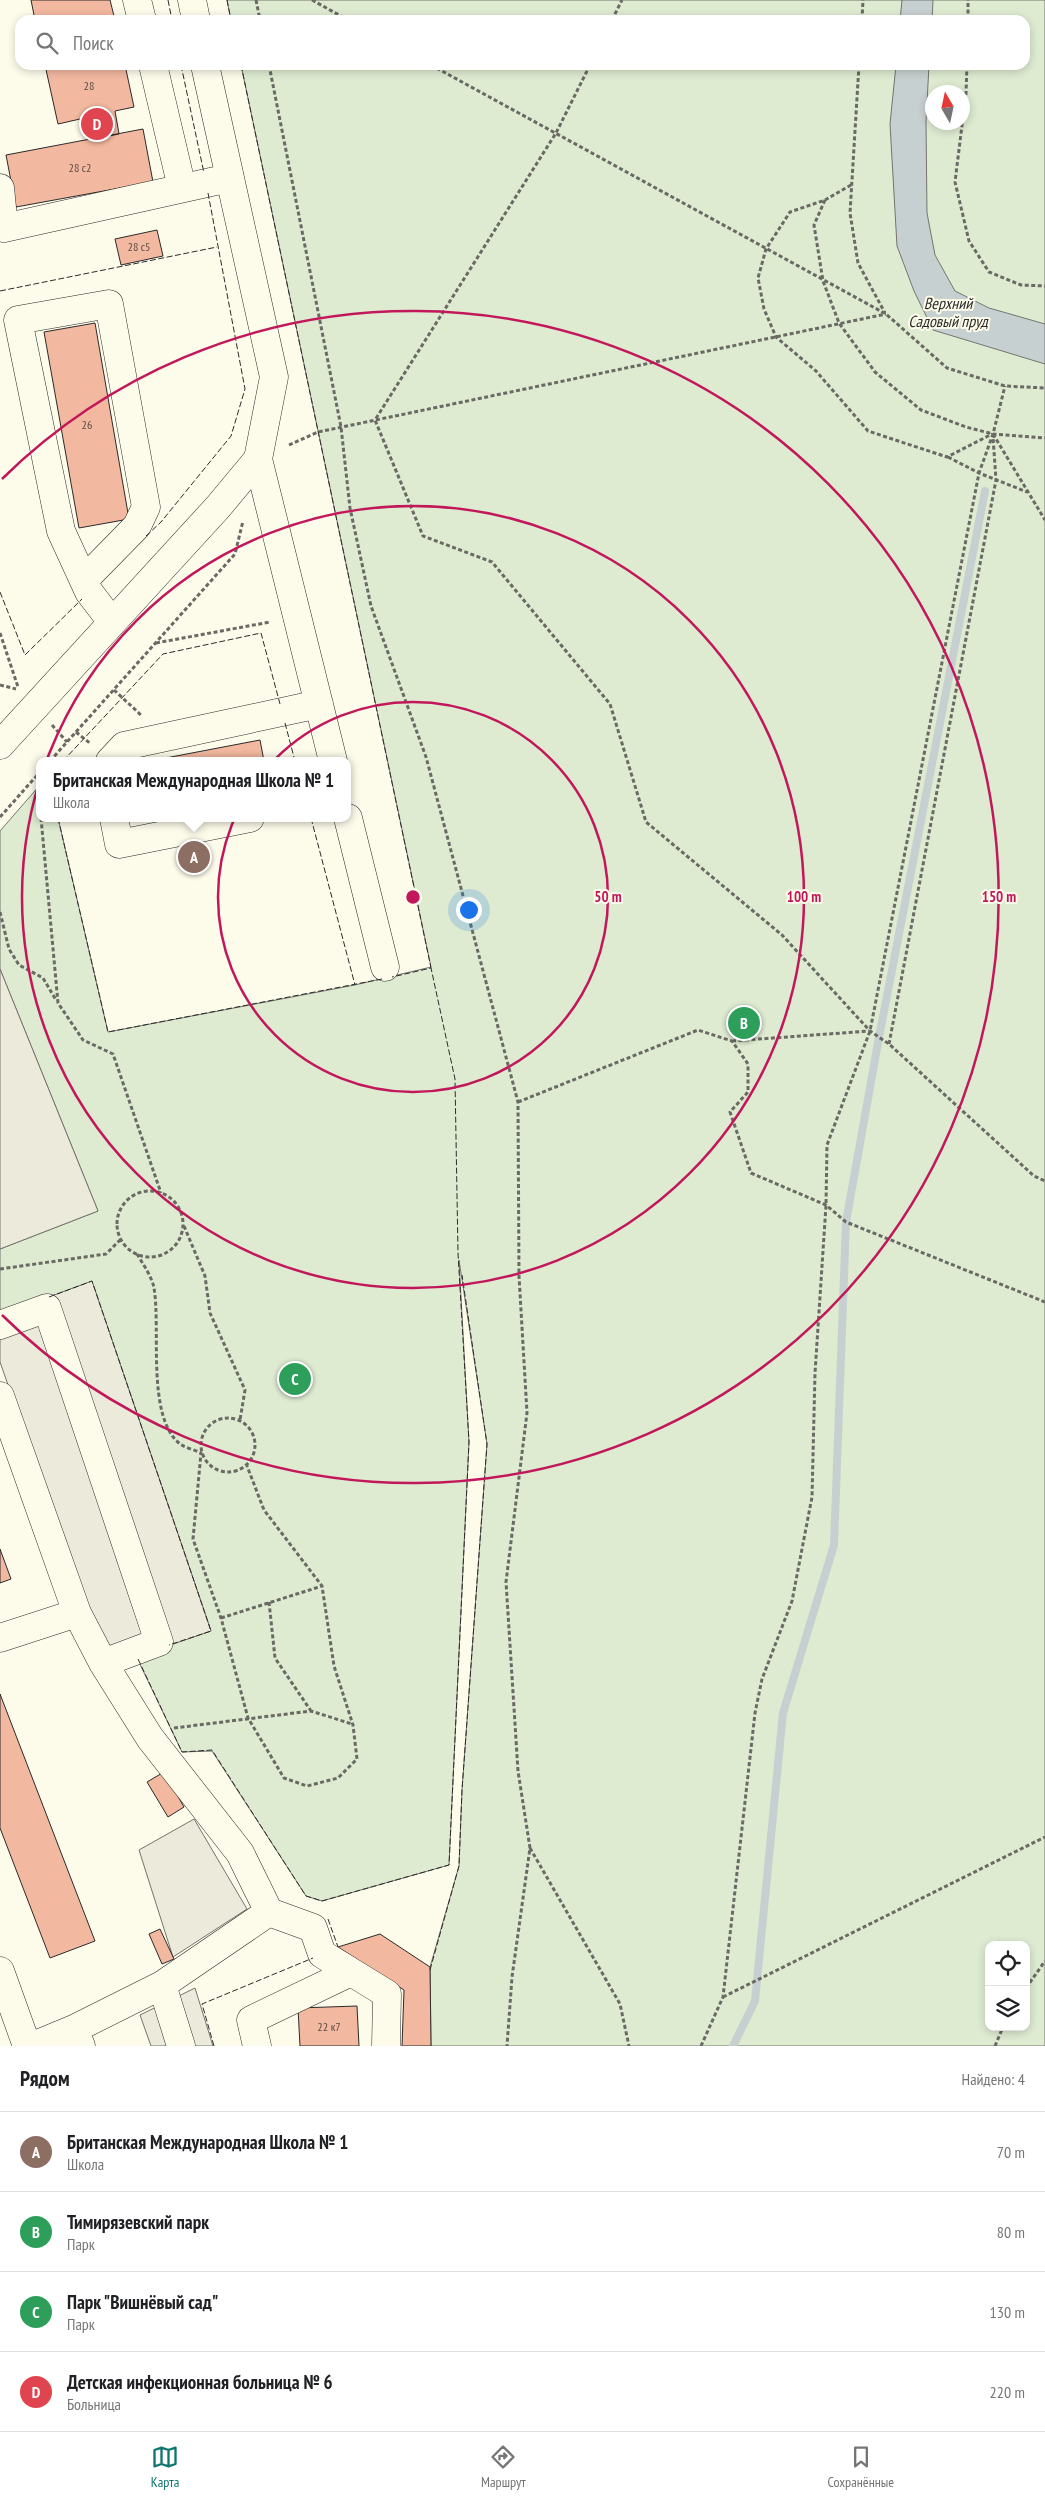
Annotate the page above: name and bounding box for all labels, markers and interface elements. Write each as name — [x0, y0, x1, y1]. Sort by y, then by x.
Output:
search box — [15, 15, 1030, 70]
icon: search — [33, 29, 61, 57]
text: Поиск — [73, 31, 114, 55]
house number: 28 — [84, 78, 94, 93]
north arrow — [925, 85, 970, 130]
pin: D — [81, 105, 113, 143]
house number: 28 с2 — [68, 160, 92, 175]
house number: 28 c5 — [127, 239, 151, 254]
water label: Верхний Садовый пруд — [908, 293, 989, 331]
house number: 26 — [82, 417, 92, 432]
popup — [36, 757, 351, 822]
text: Британская Международная Школа № 1 — [53, 768, 334, 792]
text: Школа — [53, 792, 90, 812]
pin: A — [178, 838, 210, 876]
text: 50 m — [594, 887, 622, 906]
text: 100 m — [787, 887, 821, 906]
text: 150 m — [982, 887, 1016, 906]
centre of rings — [404, 888, 422, 906]
your location — [456, 897, 482, 923]
pin: B — [728, 1004, 760, 1042]
pin: C — [279, 1360, 311, 1398]
map controls — [985, 1941, 1030, 2031]
button: locate — [985, 1941, 1030, 1986]
button: layers — [985, 1986, 1030, 2031]
house number: 22 к7 — [317, 2019, 341, 2034]
text: Рядом — [20, 2065, 70, 2092]
text: Найдено: 4 — [962, 2069, 1025, 2089]
text: Британская Международная Школа № 1 — [67, 2130, 348, 2154]
text: A — [32, 2142, 40, 2162]
text: 70 m — [997, 2142, 1025, 2162]
text: Школа — [67, 2154, 104, 2174]
text: Тимирязевский парк — [67, 2210, 209, 2234]
text: B — [32, 2222, 40, 2242]
text: 80 m — [997, 2222, 1025, 2242]
text: Парк — [67, 2234, 95, 2254]
text: Парк "Вишнёвый сад" — [67, 2290, 218, 2314]
text: C — [32, 2302, 40, 2322]
text: 130 m — [990, 2302, 1025, 2322]
text: Парк — [67, 2314, 95, 2334]
text: Детская инфекционная больница № 6 — [67, 2370, 333, 2394]
text: D — [32, 2382, 40, 2402]
text: 220 m — [990, 2382, 1025, 2402]
text: Больница — [67, 2394, 121, 2414]
tab: Карта — [151, 2443, 179, 2491]
tab: Маршрут — [481, 2443, 526, 2491]
tab: Сохранённые — [827, 2443, 894, 2491]

